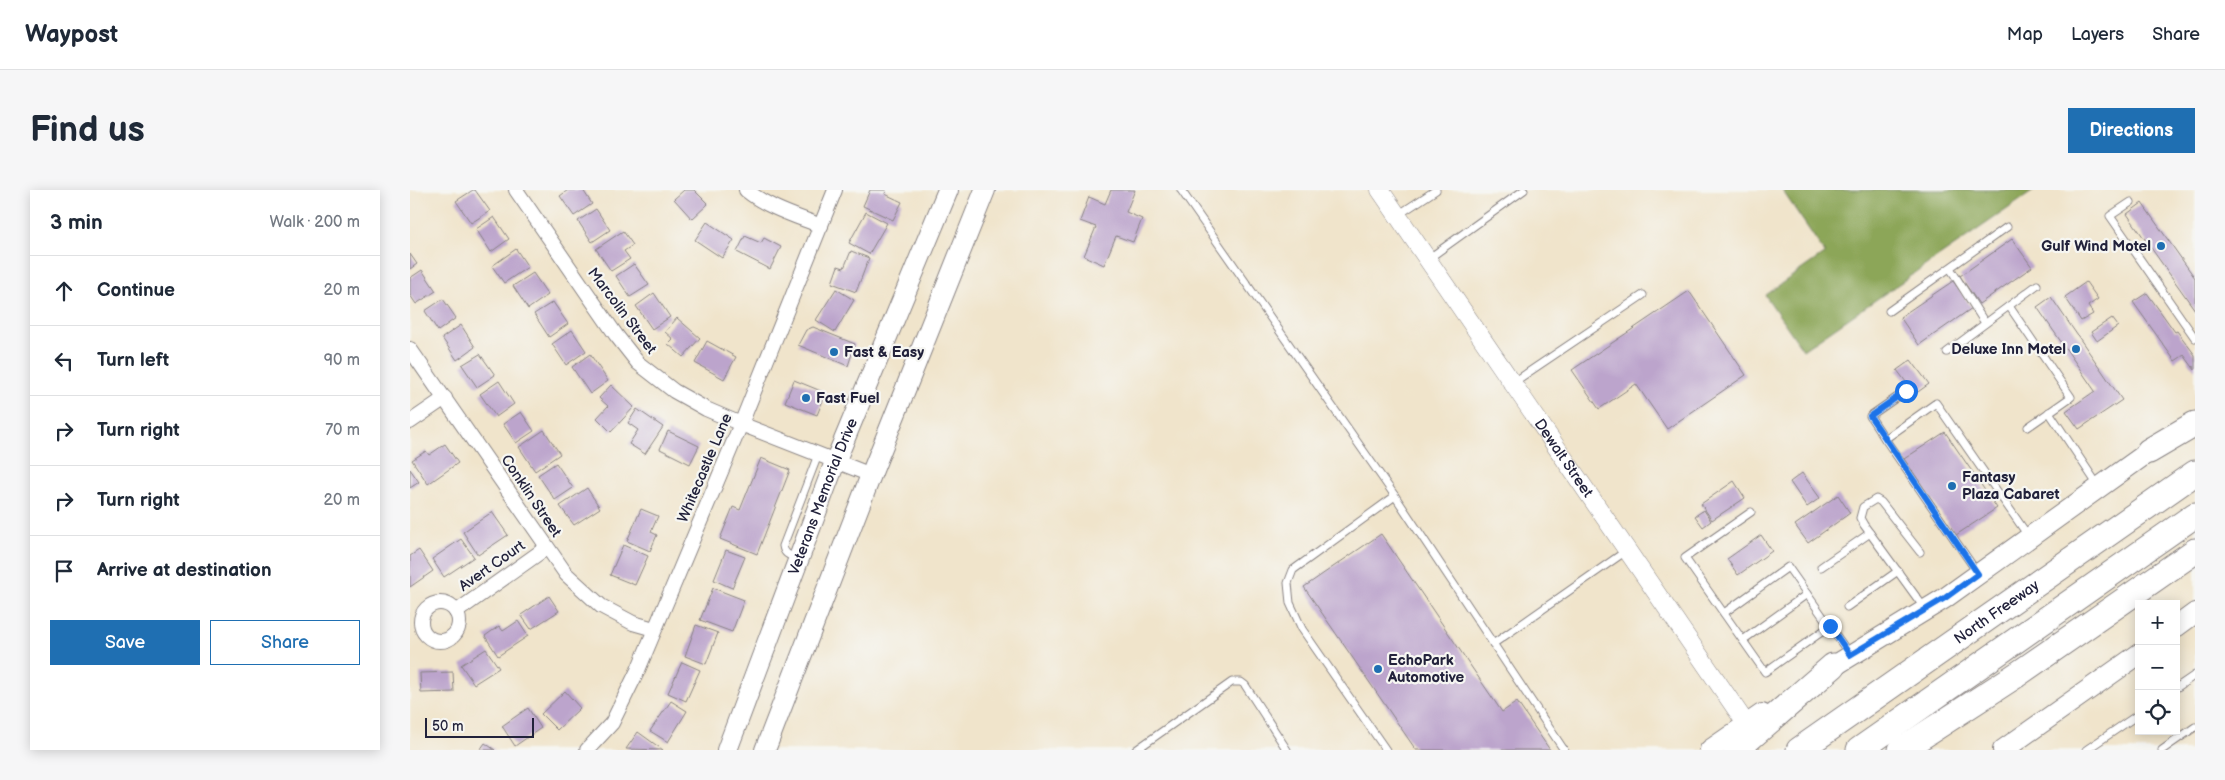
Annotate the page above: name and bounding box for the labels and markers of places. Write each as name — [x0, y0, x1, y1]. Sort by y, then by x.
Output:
place label: Gulf Wind Motel — [2041, 237, 2151, 256]
marker: Gulf Wind Motel — [2155, 240, 2167, 252]
place label: Deluxe Inn Motel — [1951, 340, 2066, 359]
place label: Fast & Easy — [844, 343, 924, 362]
marker: Deluxe Inn Motel — [2070, 343, 2082, 355]
marker: Fast & Easy — [828, 346, 840, 358]
place label: Fast Fuel — [816, 389, 880, 408]
marker: Fast Fuel — [800, 392, 812, 404]
place label: Fantasy Plaza Cabaret — [1962, 468, 2059, 504]
marker: Fantasy Plaza Cabaret — [1946, 480, 1958, 492]
place label: EchoPark Automotive — [1387, 651, 1465, 687]
marker: EchoPark Automotive — [1372, 663, 1384, 675]

